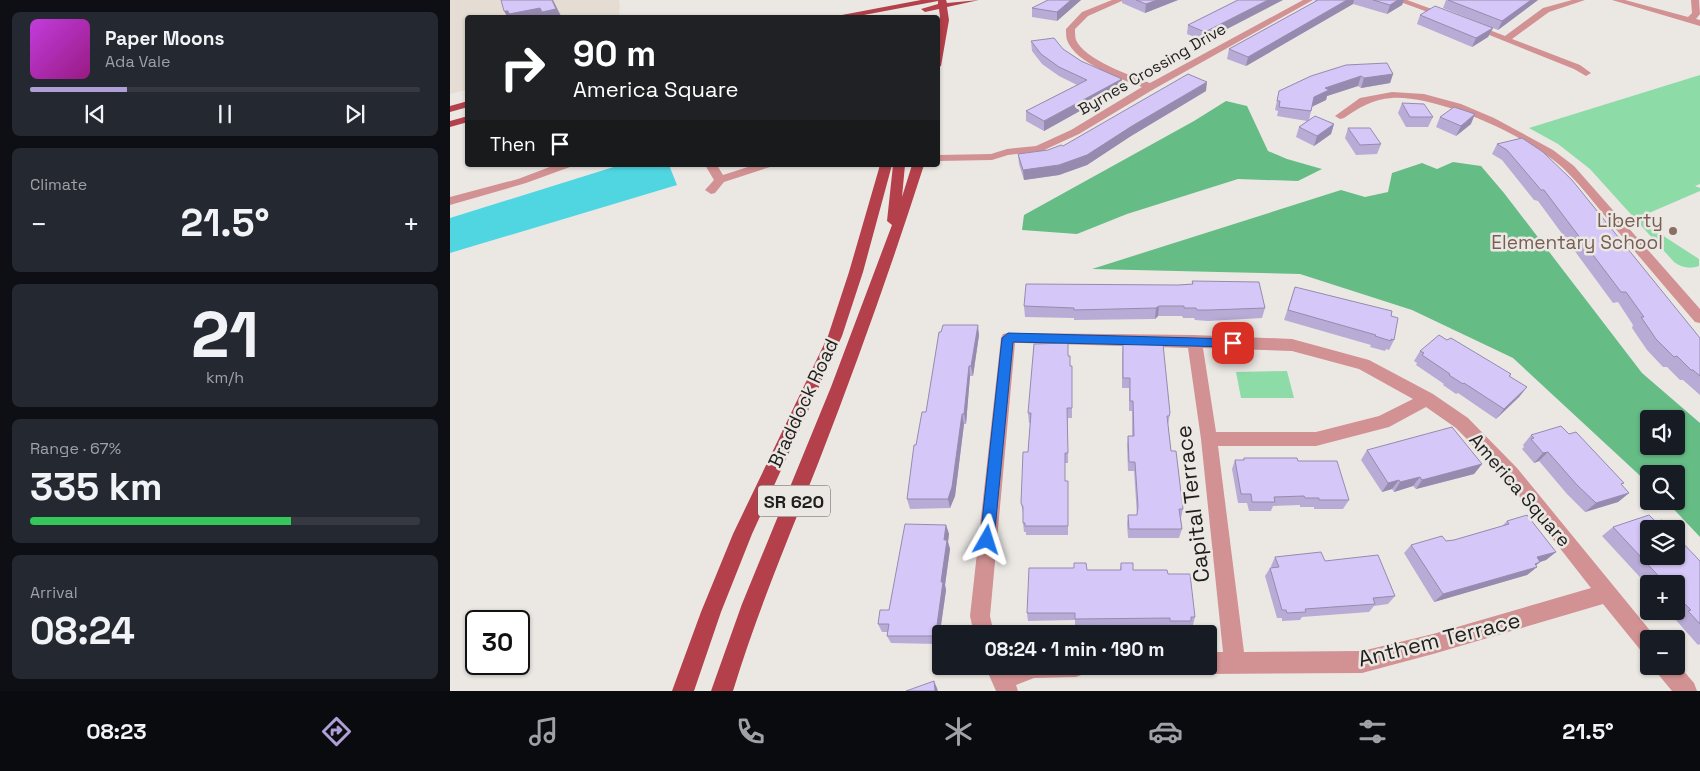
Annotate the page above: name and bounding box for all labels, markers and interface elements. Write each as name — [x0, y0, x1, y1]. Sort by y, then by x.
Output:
street label: Byrnes Crossing Drive — [1074, 18, 1230, 120]
text: Paper Moons — [105, 26, 224, 51]
text: 90 m — [573, 32, 656, 76]
icon: right — [490, 35, 555, 100]
text: Ada Vale — [105, 51, 170, 72]
text: America Square — [573, 75, 739, 103]
icon: previous — [81, 100, 109, 128]
icon: pause — [211, 100, 239, 128]
icon: next — [341, 100, 369, 128]
icon: arrive — [546, 130, 574, 158]
text: Then — [490, 132, 536, 157]
text: Climate — [30, 174, 87, 195]
text: 21.5° — [181, 199, 269, 247]
text: − — [30, 206, 47, 242]
text: + — [403, 206, 420, 242]
place label: Liberty Elementary School — [1491, 208, 1663, 255]
marker: Liberty Elementary School — [1667, 225, 1679, 237]
text: 21 — [191, 293, 259, 376]
pin — [1212, 322, 1254, 364]
icon: arrive — [1219, 329, 1247, 357]
street label: Braddock Road — [762, 335, 844, 471]
text: km/h — [206, 367, 244, 388]
map controls — [1640, 410, 1685, 675]
button: sound — [1640, 410, 1685, 455]
street label: Capital Terrace — [1168, 424, 1216, 584]
street label: America Square — [1464, 428, 1576, 552]
text: Range · 67% — [30, 438, 121, 459]
text: 335 km — [30, 463, 163, 511]
button: search — [1640, 465, 1685, 510]
road number: SR 620 — [758, 486, 830, 516]
position arrow — [960, 513, 1012, 565]
button: layers — [1640, 520, 1685, 565]
button: + — [1640, 575, 1685, 620]
text: Arrival — [30, 582, 78, 603]
street label: Anthem Terrace — [1355, 605, 1523, 673]
text: 08:24 — [30, 607, 135, 655]
speed limit sign: 30 — [465, 610, 530, 675]
button: − — [1640, 630, 1685, 675]
text: 08:24 · 1 min · 190 m — [984, 637, 1165, 662]
icon: directions — [319, 714, 354, 749]
icon: music — [526, 714, 561, 749]
icon: phone — [733, 714, 768, 749]
icon: climate — [941, 714, 976, 749]
icon: car — [1148, 714, 1183, 749]
icon: filters — [1355, 714, 1390, 749]
text: 08:23 — [86, 717, 147, 745]
text: 21.5° — [1562, 717, 1614, 745]

